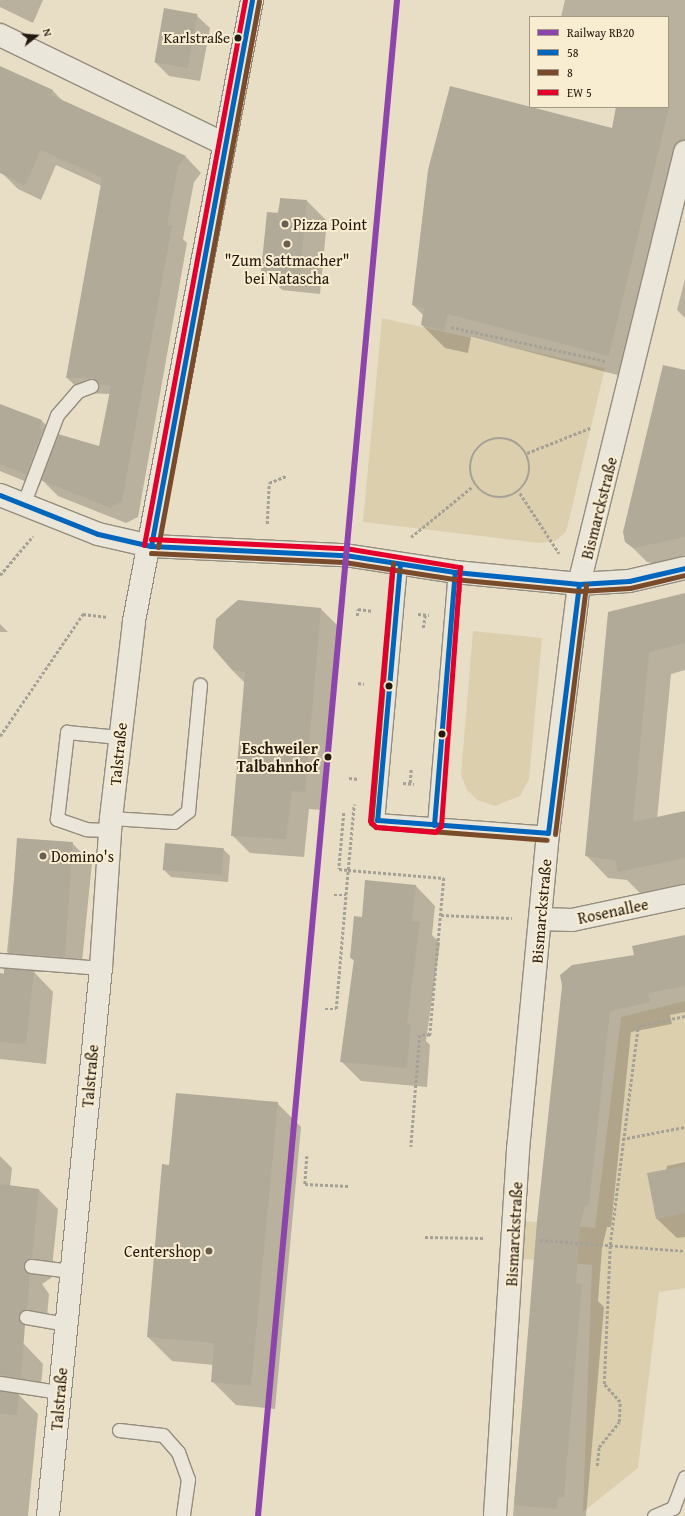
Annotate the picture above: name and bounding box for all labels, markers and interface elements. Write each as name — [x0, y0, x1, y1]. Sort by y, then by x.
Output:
north arrow — [16, 16, 56, 56]
legend — [529, 16, 669, 108]
text: Railway RB20 — [567, 24, 634, 41]
text: N — [39, 27, 56, 38]
place label: Karlstraße — [163, 29, 230, 47]
marker: Karlstraße — [233, 33, 243, 43]
text: 58 — [567, 44, 579, 61]
text: 8 — [567, 64, 573, 81]
text: EW 5 — [567, 84, 592, 101]
place label: Pizza Point — [293, 214, 367, 234]
marker: Pizza Point — [280, 219, 290, 229]
marker: "Zum Sattmacher" bei Natascha — [282, 239, 292, 249]
place label: "Zum Sattmacher" bei Natascha — [224, 250, 350, 288]
street label: Bismarckstraße — [577, 455, 621, 561]
unlabelled marker — [384, 681, 394, 691]
street label: Talstraße — [105, 722, 131, 786]
unlabelled marker — [437, 729, 447, 739]
place label: Eschweiler Talbahnhof — [237, 738, 318, 776]
marker: Eschweiler Talbahnhof — [321, 750, 335, 764]
place label: Domino's — [51, 846, 114, 866]
marker: Domino's — [38, 851, 48, 861]
street label: Bismarckstraße — [527, 858, 555, 964]
street label: Rosenallee — [576, 894, 650, 928]
street label: Talstraße — [78, 1044, 102, 1108]
street label: Bismarckstraße — [502, 1181, 526, 1287]
place label: Centershop — [124, 1241, 201, 1261]
marker: Centershop — [204, 1246, 214, 1256]
street label: Talstraße — [47, 1367, 71, 1431]

